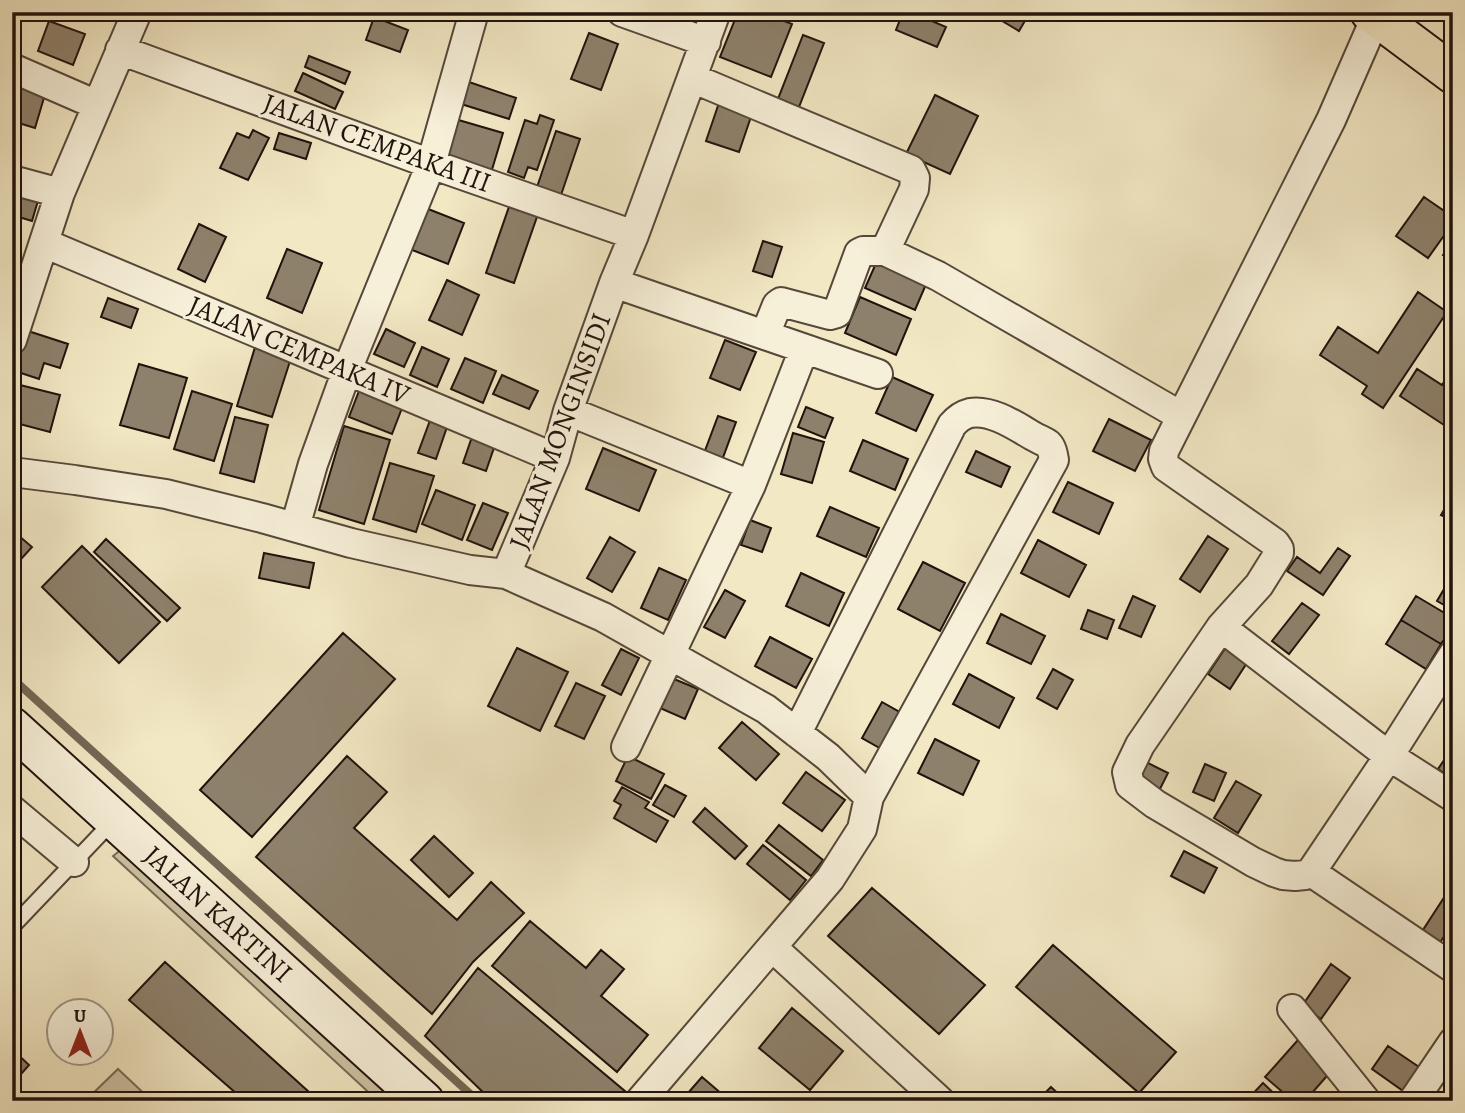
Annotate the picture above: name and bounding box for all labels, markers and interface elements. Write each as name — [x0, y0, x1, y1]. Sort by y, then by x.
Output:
street label: JALAN CEMPAKA III — [258, 84, 496, 202]
street label: JALAN CEMPAKA IV — [182, 286, 416, 414]
street label: JALAN MONGINSIDI — [500, 308, 620, 554]
street label: JALAN KARTINI — [135, 837, 301, 991]
north arrow — [46, 998, 116, 1068]
text: U — [74, 1003, 87, 1029]

